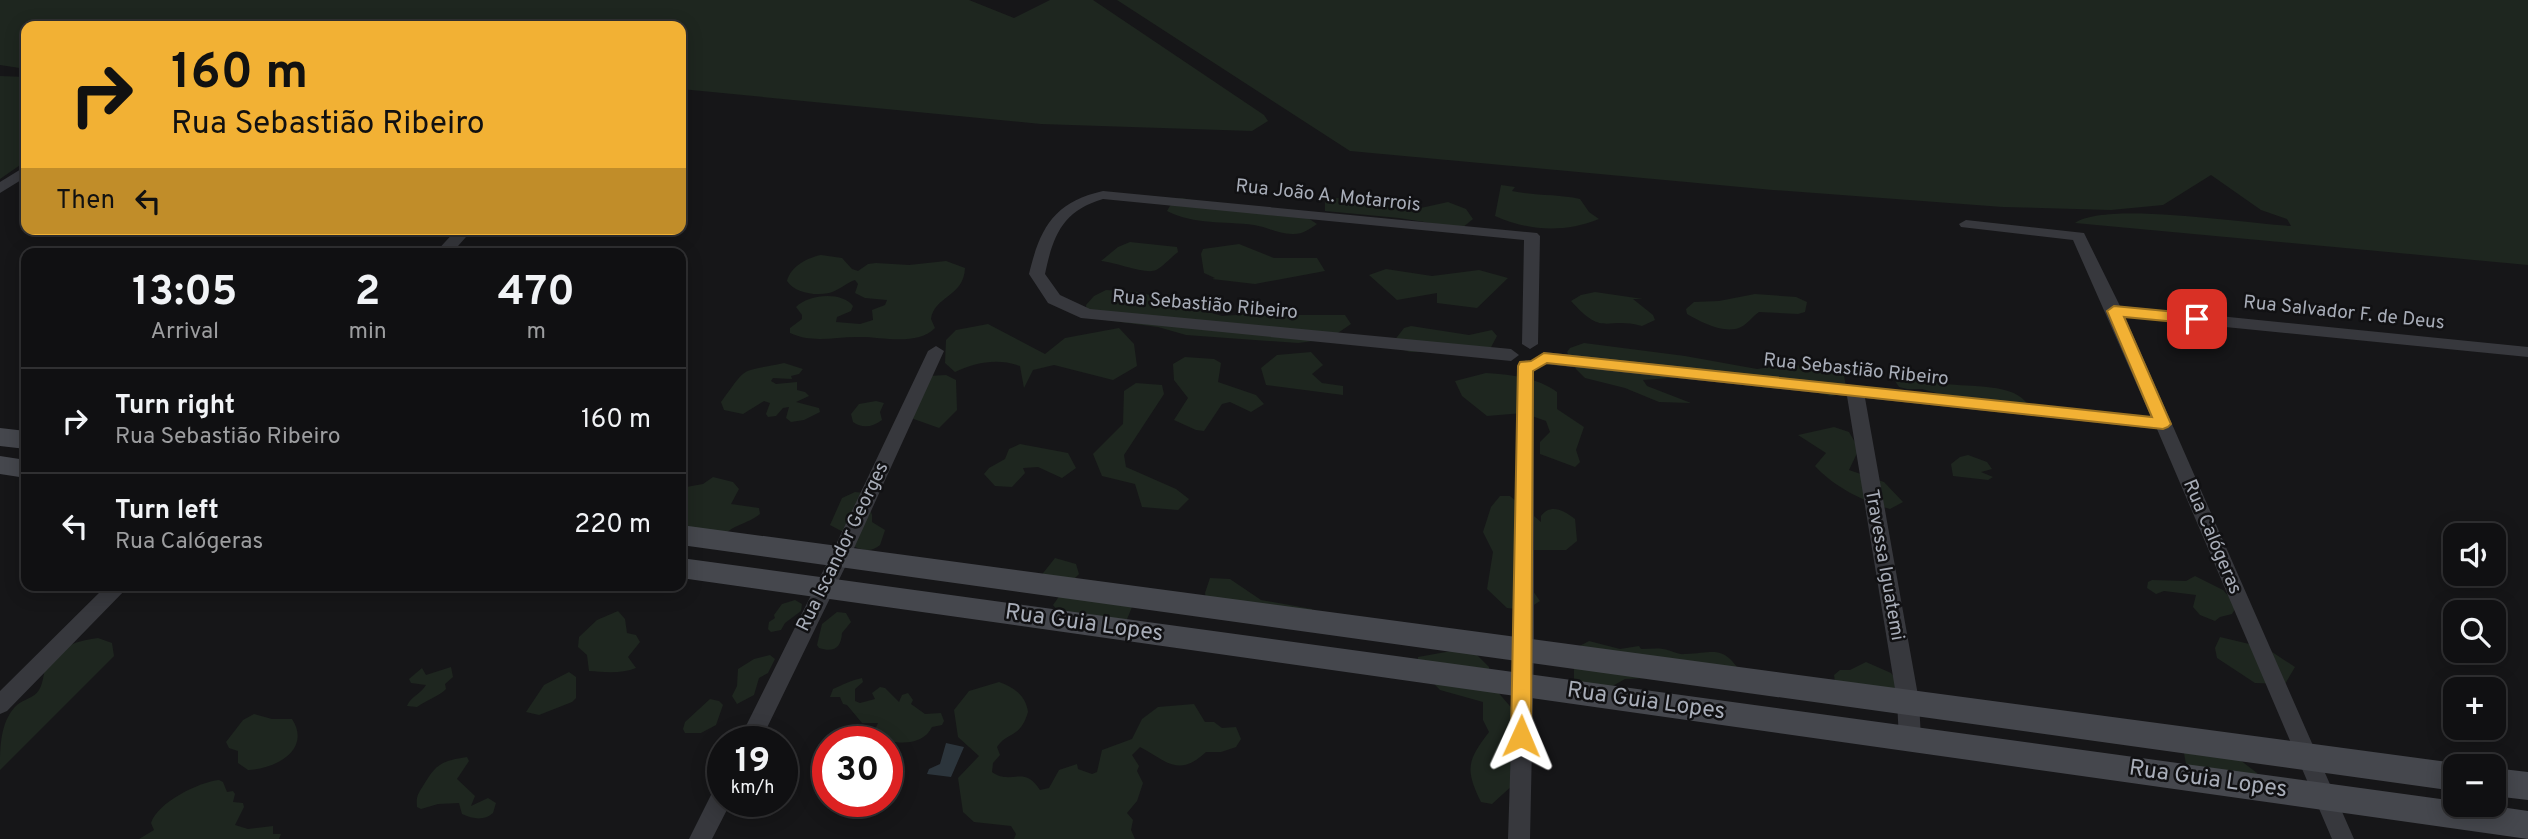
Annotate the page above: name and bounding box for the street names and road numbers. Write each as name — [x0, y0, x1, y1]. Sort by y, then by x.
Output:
street label: Rua João A. Motarrois — [1234, 174, 1422, 218]
street label: Rua Sebastião Ribeiro — [1111, 285, 1299, 325]
street label: Rua Salvador F. de Deus — [2242, 290, 2446, 336]
street label: Rua Sebastião Ribeiro — [1762, 348, 1950, 392]
street label: Rua Iscandor Georges — [792, 458, 894, 636]
street label: Rua Calógeras — [2177, 476, 2247, 598]
street label: Travessa Iguatemi — [1859, 488, 1909, 642]
street label: Rua Guia Lopes — [1003, 599, 1165, 649]
street label: Rua Guia Lopes — [1565, 677, 1727, 727]
street label: Rua Guia Lopes — [2127, 755, 2289, 805]

